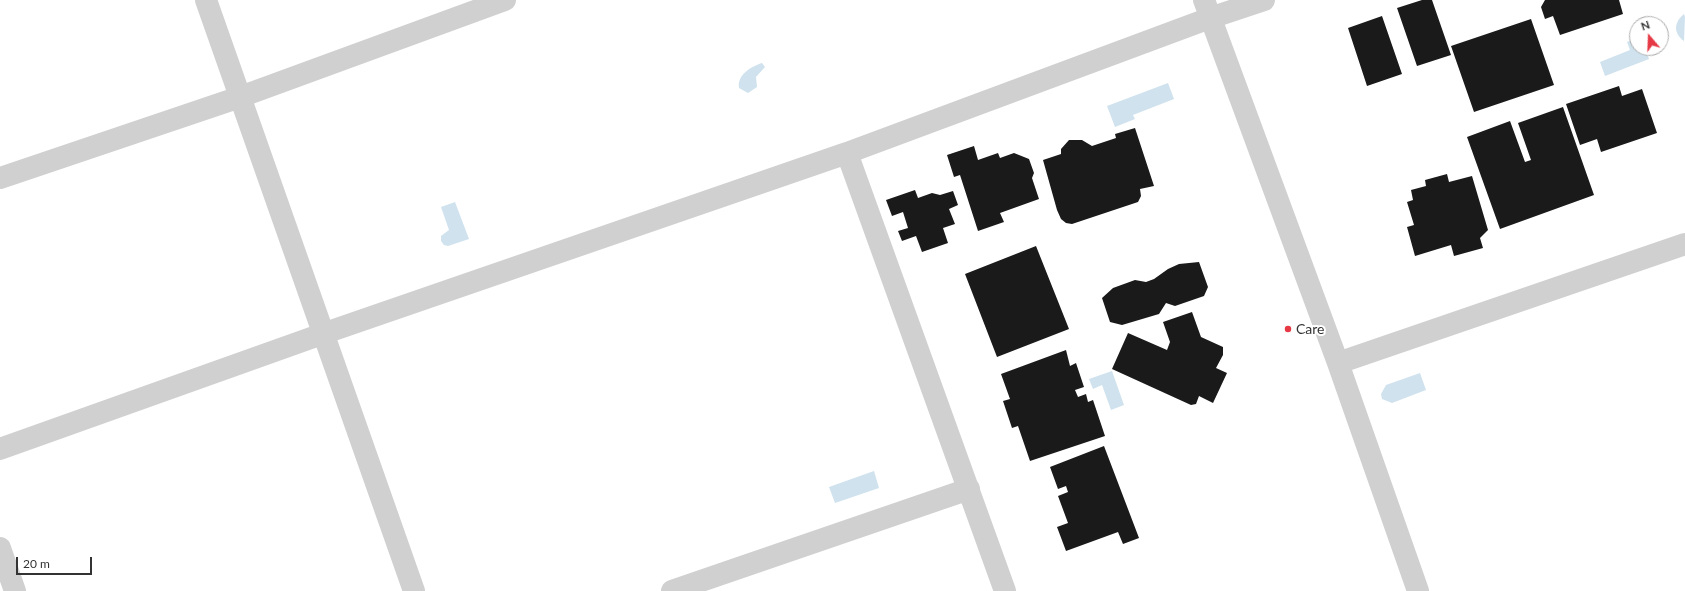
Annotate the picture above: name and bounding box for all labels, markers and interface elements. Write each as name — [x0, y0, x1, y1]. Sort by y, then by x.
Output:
north arrow — [1629, 16, 1669, 56]
text: N — [1639, 18, 1651, 33]
place label: Care — [1296, 321, 1325, 337]
marker: Care — [1283, 324, 1293, 334]
scale bar — [18, 549, 94, 575]
text: 20 m — [23, 556, 50, 571]

